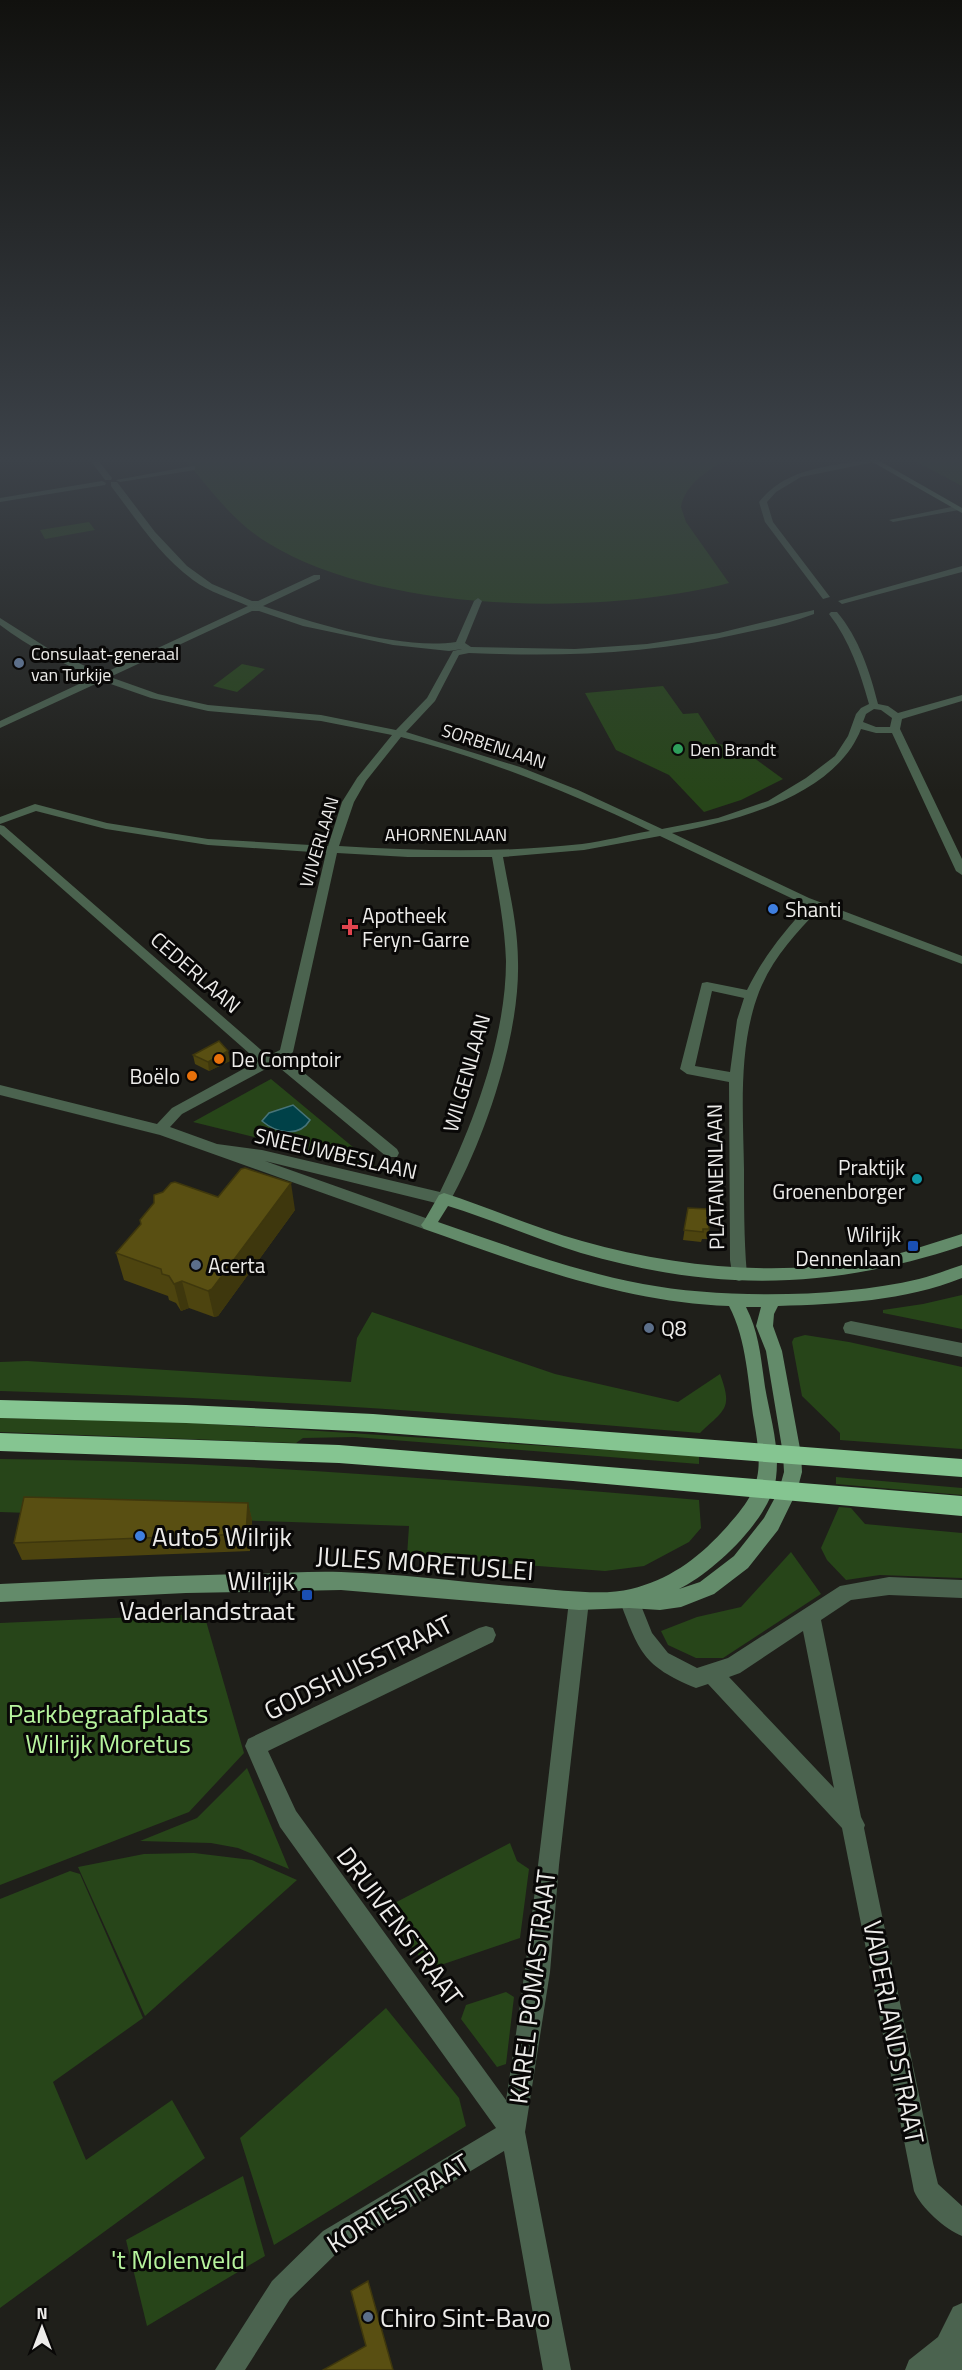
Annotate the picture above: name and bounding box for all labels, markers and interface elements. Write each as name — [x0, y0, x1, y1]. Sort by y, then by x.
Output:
place label: Consulaat-generaal van Turkije — [31, 640, 179, 688]
marker: Consulaat-generaal van Turkije — [12, 656, 26, 670]
street label: SORBENLAAN — [438, 716, 550, 776]
place label: Den Brandt — [690, 736, 777, 763]
marker: Den Brandt — [671, 742, 685, 756]
street label: VIJVERLAAN — [292, 793, 346, 891]
street label: AHORNENLAAN — [385, 821, 507, 848]
place label: Shanti — [785, 893, 841, 925]
place label: Apotheek Feryn-Garre — [362, 899, 470, 955]
marker: Shanti — [766, 902, 780, 916]
marker: Apotheek Feryn-Garre — [343, 920, 357, 934]
street label: CEDERLAAN — [144, 924, 248, 1020]
street label: WILGENLAAN — [434, 1010, 498, 1136]
place label: De Comptoir — [231, 1043, 341, 1075]
marker: De Comptoir — [212, 1052, 226, 1066]
place label: Boëlo — [129, 1060, 180, 1092]
marker: Boëlo — [185, 1069, 199, 1083]
street label: PLATANENLAAN — [698, 1104, 732, 1250]
street label: SNEEUWBESLAAN — [251, 1119, 421, 1187]
place label: Praktijk Groenenborger — [772, 1151, 905, 1207]
marker: Praktijk Groenenborger — [910, 1172, 924, 1186]
place label: Wilrijk Dennenlaan — [795, 1218, 901, 1274]
marker: Wilrijk Dennenlaan — [906, 1239, 920, 1253]
place label: Acerta — [208, 1249, 266, 1281]
marker: Acerta — [189, 1258, 203, 1272]
place label: Q8 — [661, 1312, 687, 1344]
marker: Q8 — [642, 1321, 656, 1335]
place label: Auto5 Wilrijk — [152, 1517, 292, 1556]
marker: Auto5 Wilrijk — [133, 1529, 147, 1543]
street label: JULES MORETUSLEI — [315, 1536, 535, 1590]
place label: Wilrijk Vaderlandstraat — [120, 1561, 295, 1630]
marker: Wilrijk Vaderlandstraat — [300, 1588, 314, 1602]
street label: GODSHUISSTRAAT — [257, 1604, 459, 1730]
park label: Parkbegraafplaats Wilrijk Moretus — [8, 1694, 208, 1763]
street label: DRUIVENSTRAAT — [327, 1838, 473, 2014]
street label: KAREL POMASTRAAT — [498, 1867, 566, 2106]
street label: VADERLANDSTRAAT — [853, 1917, 935, 2147]
street label: KORTESTRAAT — [319, 2143, 477, 2263]
park label: 't Molenveld — [111, 2240, 245, 2279]
north arrow — [12, 2298, 72, 2358]
place label: Chiro Sint-Bavo — [380, 2298, 550, 2337]
text: N — [36, 2301, 48, 2325]
marker: Chiro Sint-Bavo — [361, 2310, 375, 2324]

